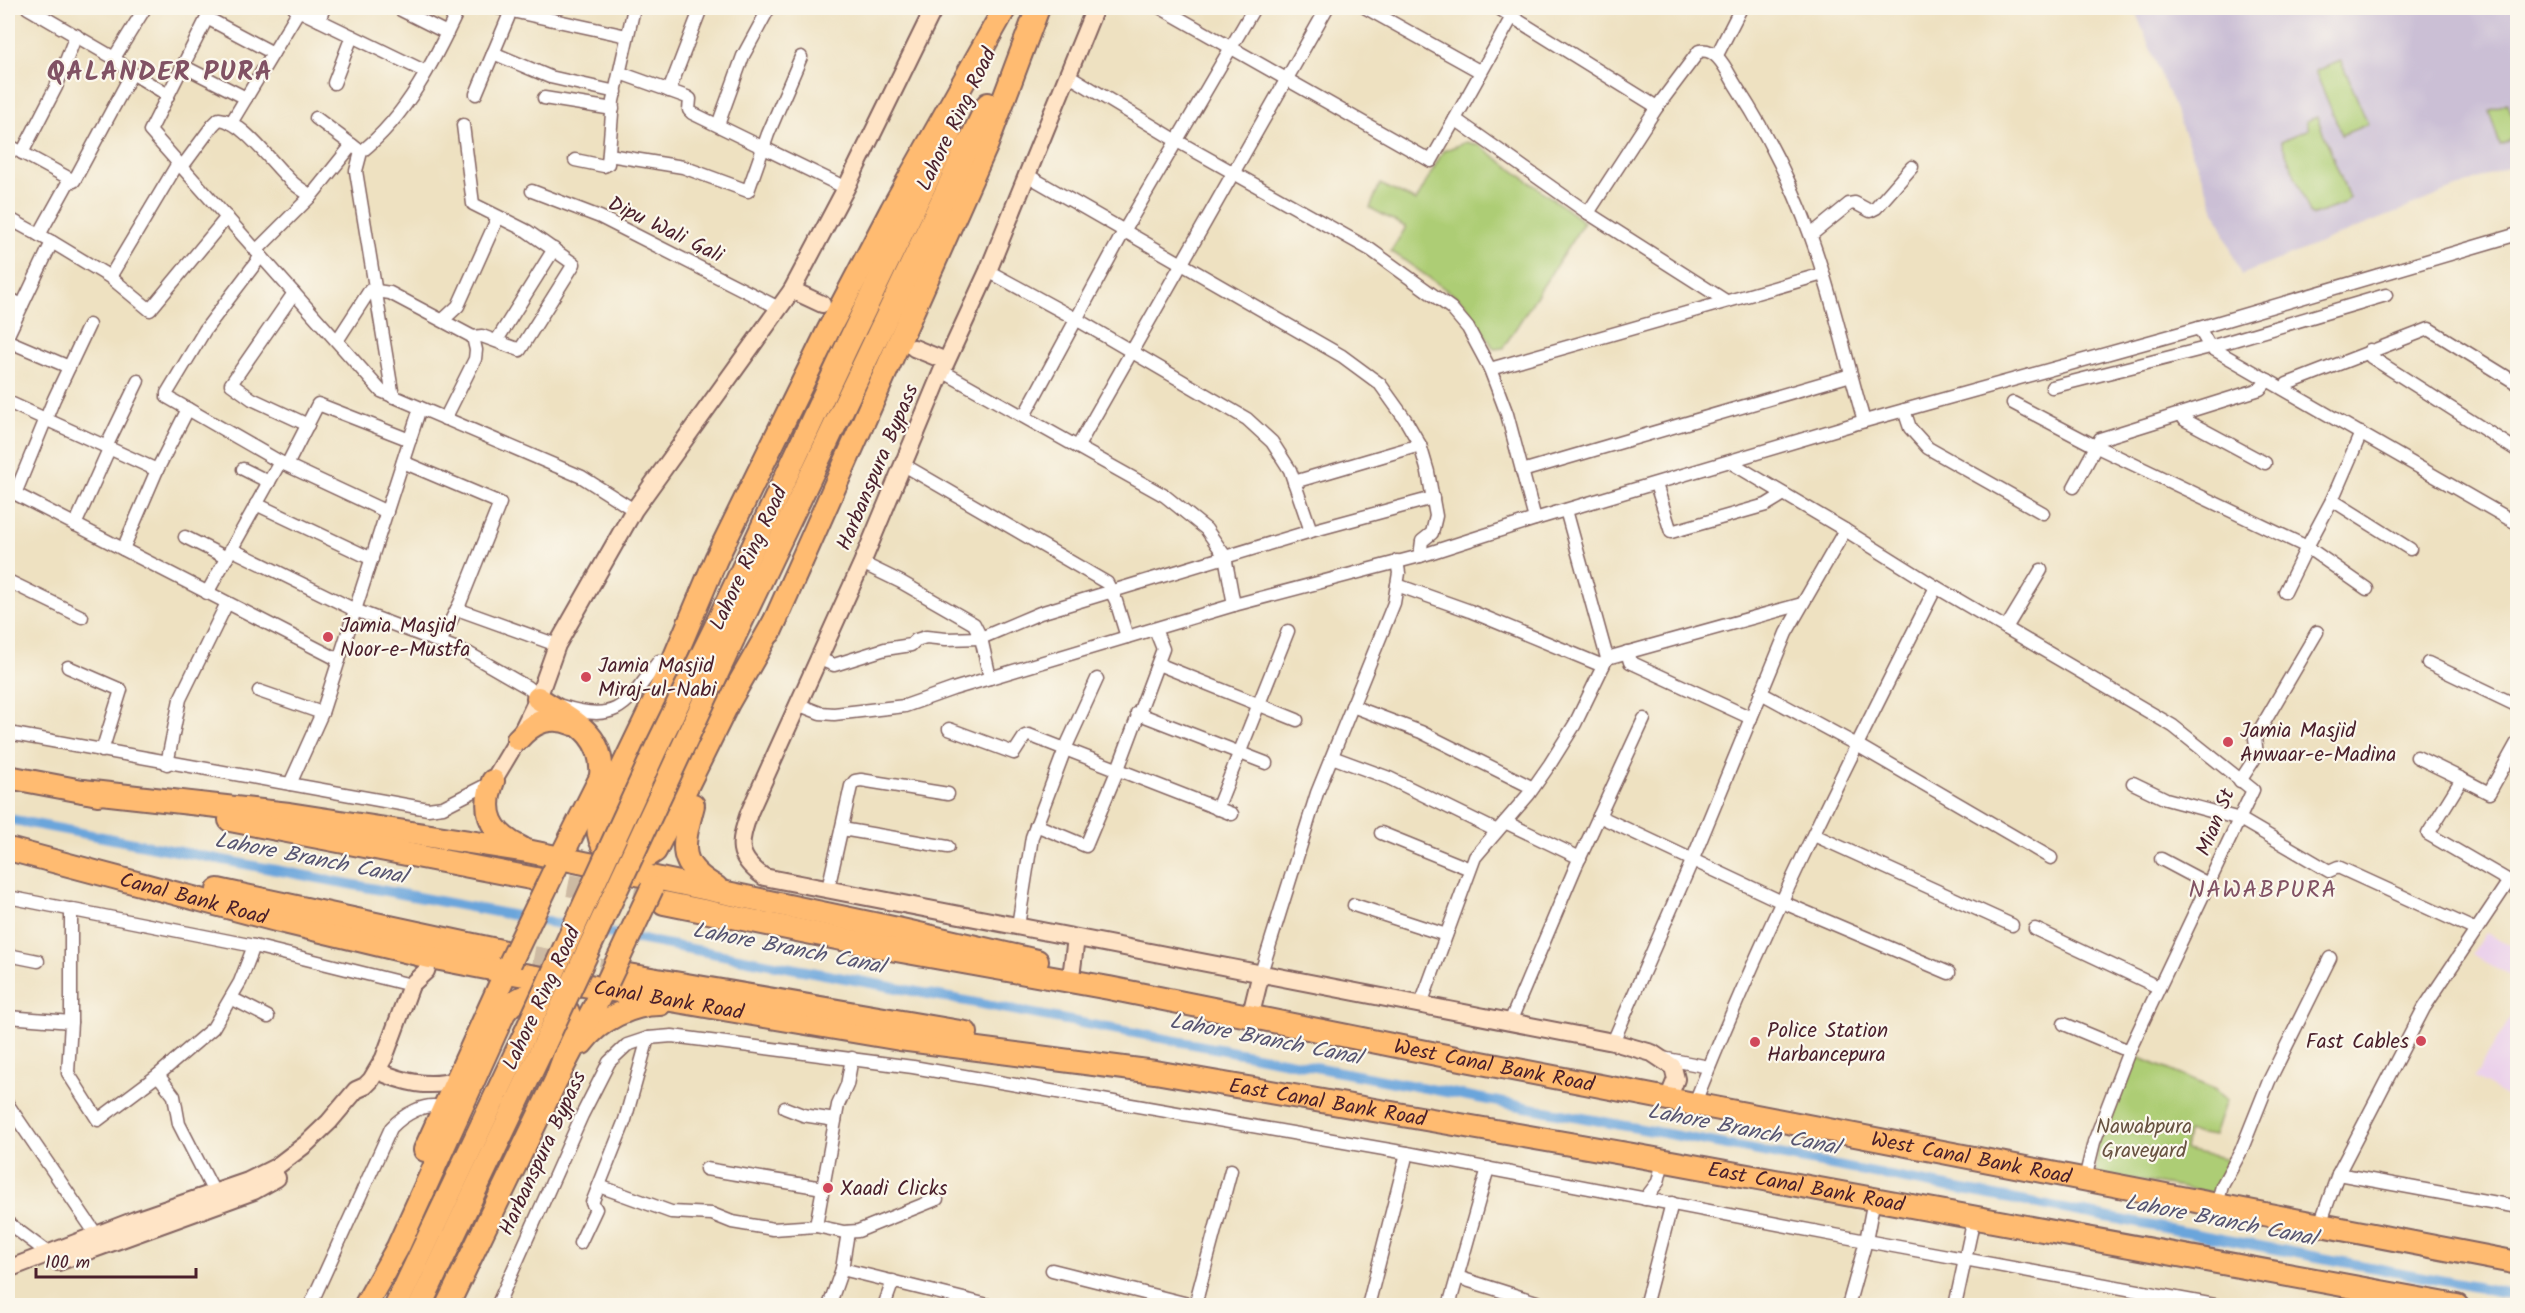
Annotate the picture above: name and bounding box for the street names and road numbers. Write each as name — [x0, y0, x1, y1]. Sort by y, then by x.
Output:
street label: Lahore Ring Road — [908, 42, 1007, 197]
street label: Dipu Wali Gali — [602, 188, 730, 273]
street label: Harbanspura Bypass — [828, 379, 928, 556]
street label: Lahore Ring Road — [701, 481, 797, 636]
street label: Mian St — [2188, 783, 2245, 861]
street label: Canal Bank Road — [116, 864, 272, 935]
street label: Lahore Ring Road — [494, 921, 590, 1076]
street label: Canal Bank Road — [591, 972, 747, 1030]
street label: West Canal Bank Road — [1391, 1031, 1597, 1103]
street label: Harbanspura Bypass — [491, 1066, 596, 1241]
street label: East Canal Bank Road — [1226, 1070, 1429, 1137]
street label: West Canal Bank Road — [1868, 1124, 2075, 1195]
street label: East Canal Bank Road — [1705, 1154, 1908, 1223]

